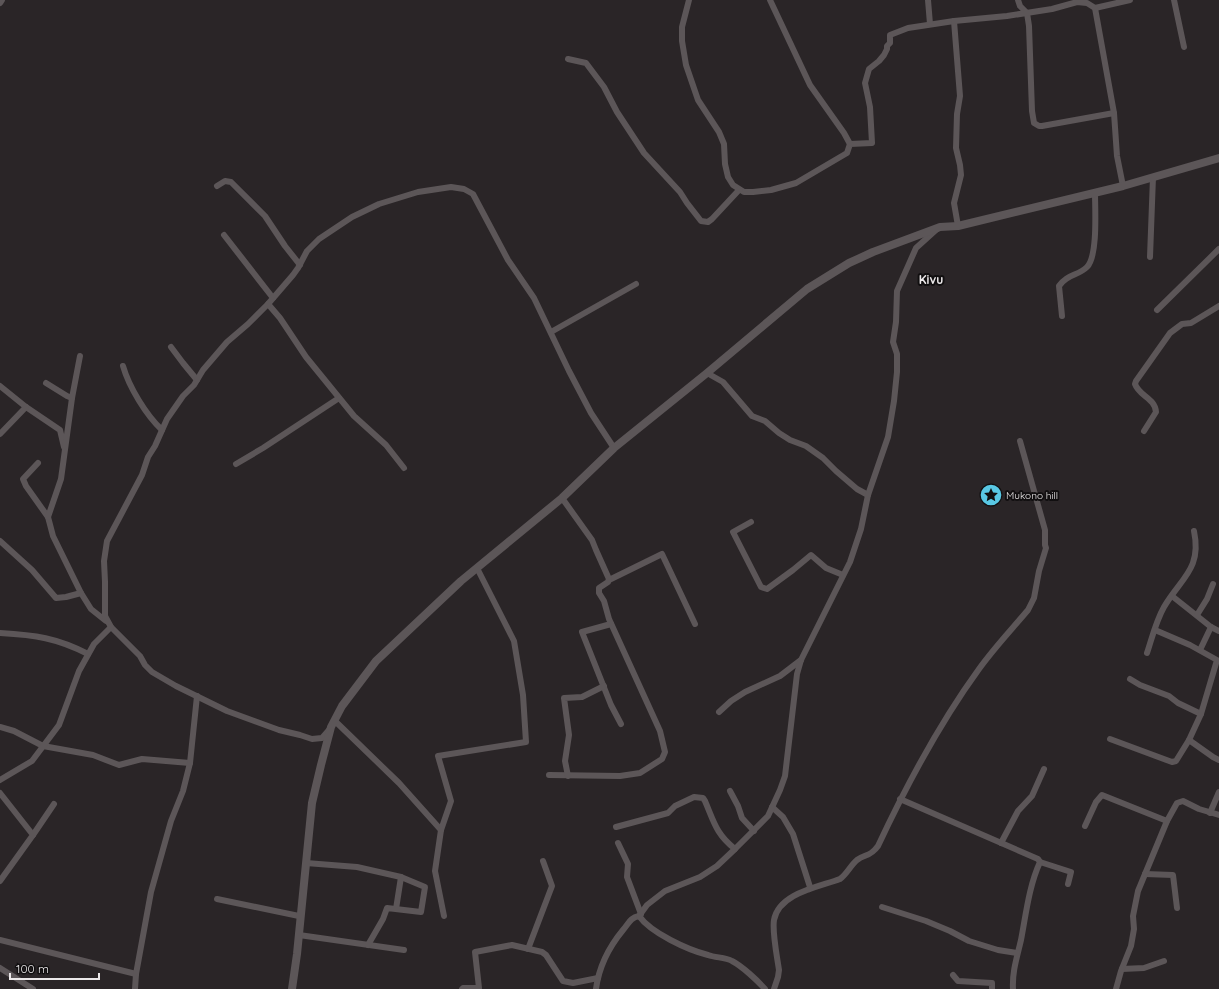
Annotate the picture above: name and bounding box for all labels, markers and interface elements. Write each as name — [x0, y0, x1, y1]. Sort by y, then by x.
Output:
district label: Kivu — [919, 272, 943, 287]
place icon: Mukono hill — [978, 482, 1004, 508]
place label: Mukono hill — [1006, 489, 1058, 502]
scale bar — [10, 955, 99, 981]
text: 100 m — [16, 961, 49, 976]

